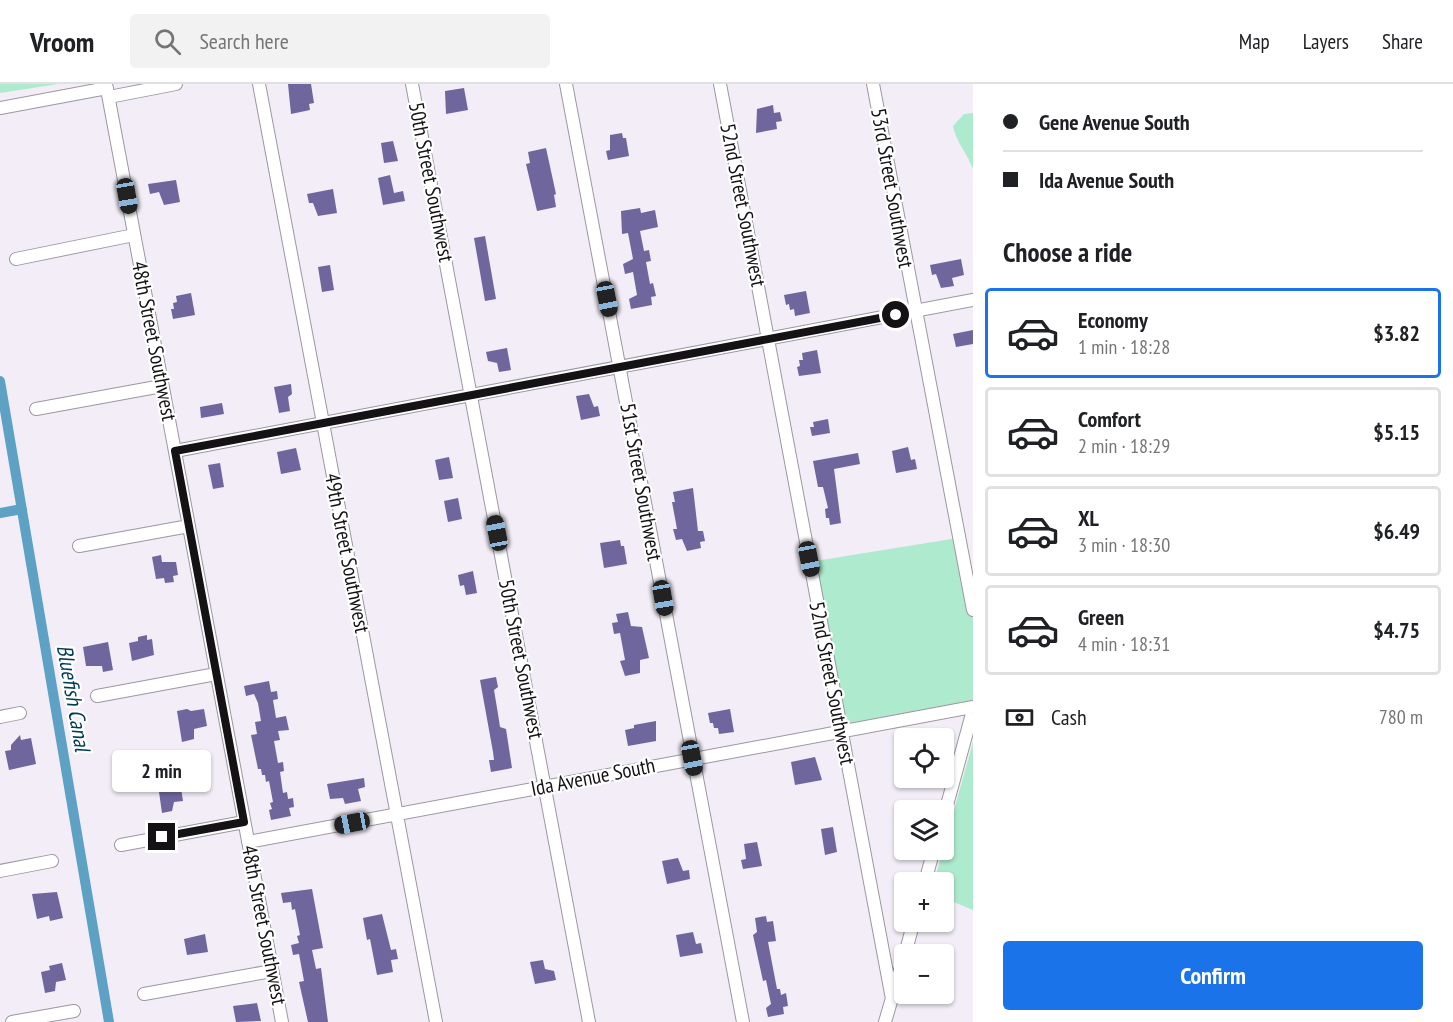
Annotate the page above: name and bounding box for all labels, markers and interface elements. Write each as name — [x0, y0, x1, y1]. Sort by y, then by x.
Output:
search box — [130, 14, 550, 68]
text: Vroom — [30, 23, 94, 60]
icon: search — [151, 25, 184, 58]
text: Search here — [199, 27, 289, 55]
text: Map — [1239, 28, 1270, 55]
text: Layers — [1303, 28, 1349, 55]
text: Share — [1382, 28, 1423, 55]
street label: 50th Street Southwest — [403, 100, 460, 264]
street label: 53rd Street Southwest — [865, 106, 920, 270]
text: Gene Avenue South — [1039, 108, 1190, 136]
street label: 52nd Street Southwest — [714, 121, 773, 289]
text: Ida Avenue South — [1039, 166, 1174, 194]
car — [115, 177, 139, 215]
text: Choose a ride — [1003, 235, 1132, 269]
street label: 48th Street Southwest — [126, 259, 183, 423]
car — [595, 280, 619, 318]
route start — [882, 301, 909, 328]
icon: car — [1006, 306, 1060, 360]
text: Economy — [1078, 306, 1148, 334]
text: $3.82 — [1373, 319, 1420, 347]
text: 1 min · 18:28 — [1078, 334, 1170, 360]
street label: 51st Street Southwest — [614, 401, 669, 563]
icon: car — [1006, 405, 1060, 459]
text: Comfort — [1078, 405, 1141, 433]
text: $5.15 — [1373, 418, 1420, 446]
text: 2 min · 18:29 — [1078, 433, 1170, 459]
street label: 49th Street Southwest — [319, 471, 376, 635]
icon: car — [1006, 504, 1060, 558]
text: XL — [1078, 504, 1099, 532]
car — [485, 514, 509, 552]
text: $6.49 — [1373, 517, 1420, 545]
text: 3 min · 18:30 — [1078, 532, 1170, 558]
car — [797, 540, 821, 578]
street label: 50th Street Southwest — [493, 577, 550, 741]
car — [651, 579, 675, 617]
street label: 52nd Street Southwest — [803, 599, 862, 767]
icon: car — [1006, 603, 1060, 657]
text: Green — [1078, 603, 1124, 631]
text: $4.75 — [1373, 616, 1420, 644]
text: 4 min · 18:31 — [1078, 631, 1170, 657]
water label: Bluefish Canal — [51, 643, 97, 755]
icon: cash — [1003, 701, 1036, 734]
text: Cash — [1051, 703, 1087, 731]
text: 780 m — [1379, 704, 1423, 730]
map controls — [894, 728, 954, 1004]
button: locate — [894, 728, 954, 788]
car — [680, 739, 704, 777]
callout: 2 min — [112, 750, 212, 792]
street label: Ida Avenue South — [528, 751, 657, 802]
text: 2 min — [141, 758, 182, 784]
button: layers — [894, 800, 954, 860]
car — [333, 811, 371, 835]
route end — [148, 823, 175, 850]
street label: 48th Street Southwest — [236, 843, 293, 1007]
button: + — [894, 872, 954, 932]
button: Confirm — [1003, 941, 1423, 1010]
button: − — [894, 944, 954, 1004]

